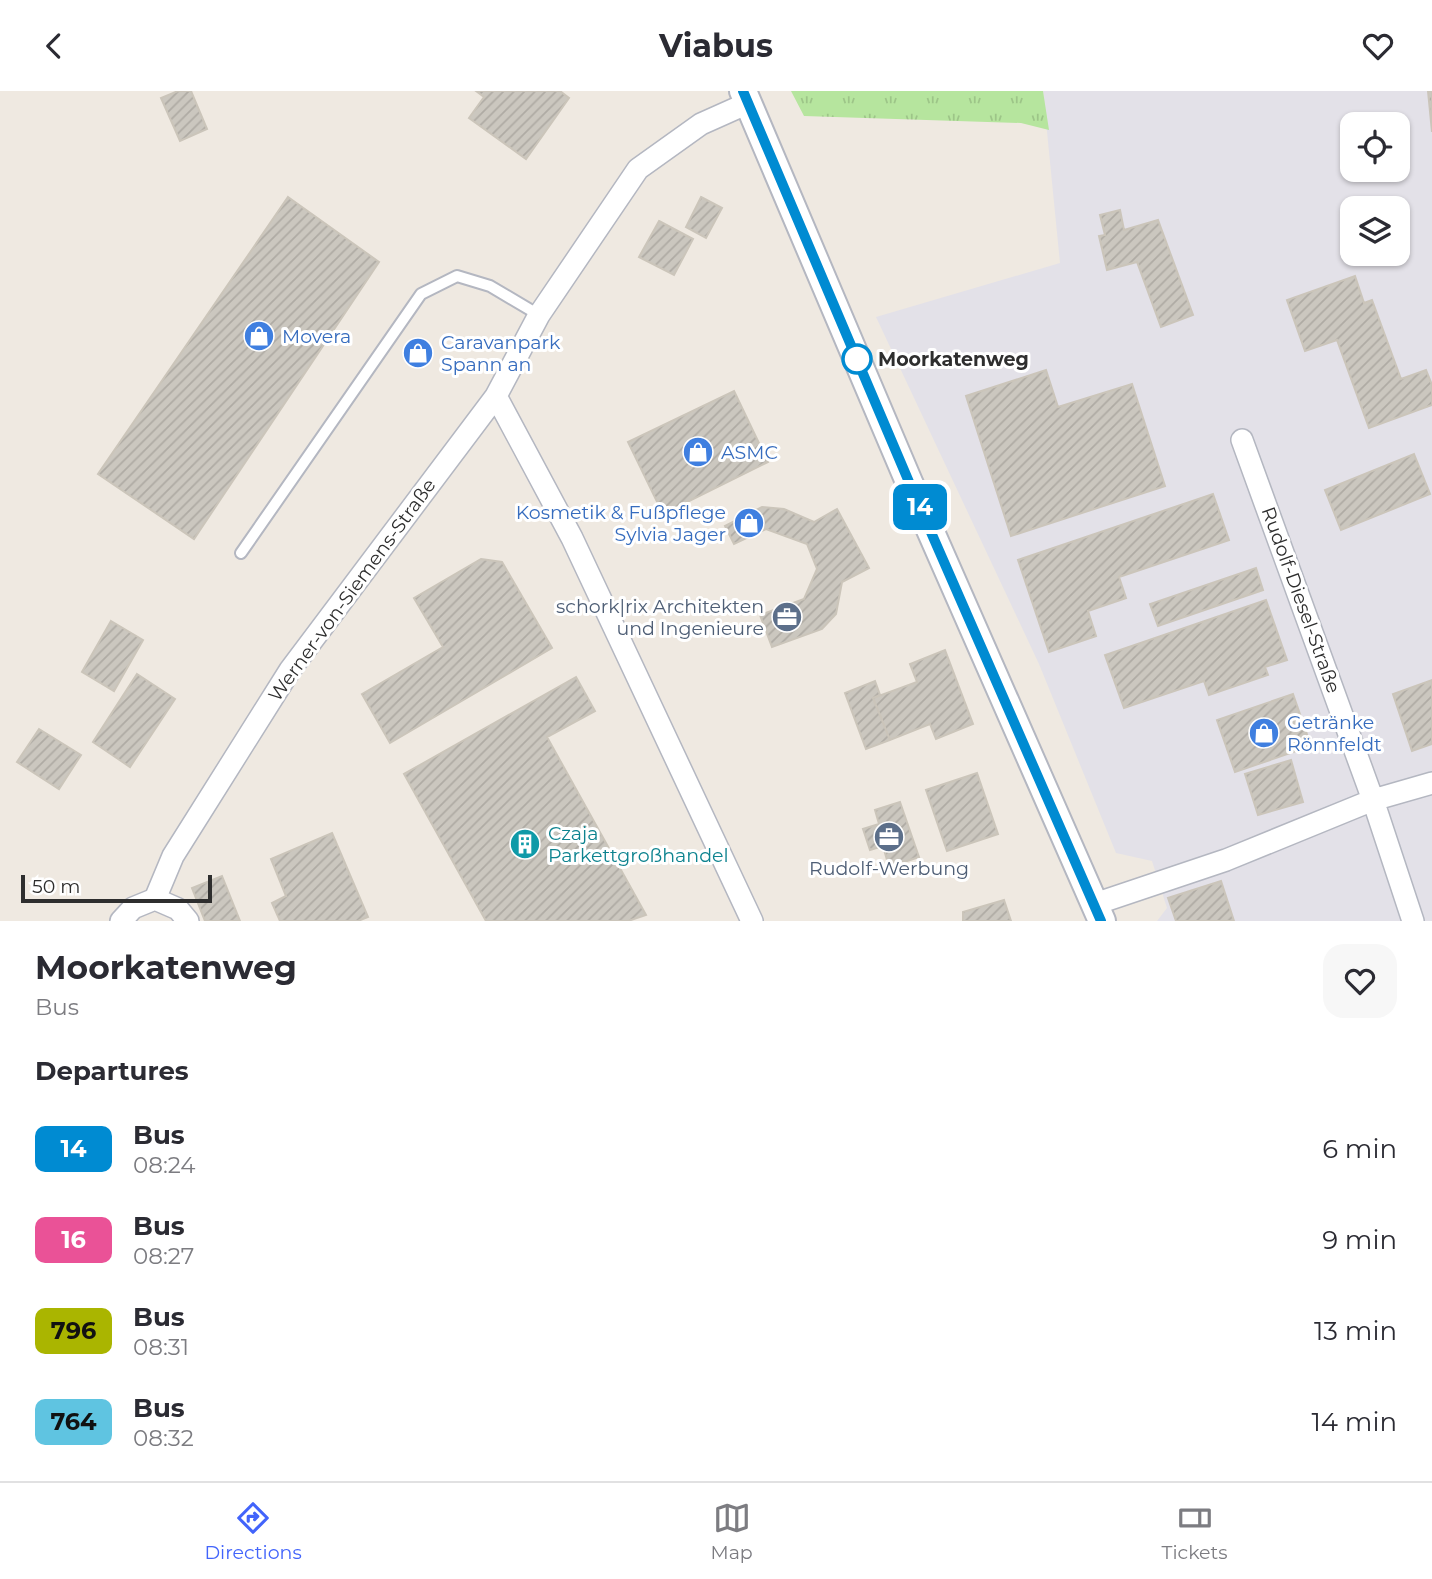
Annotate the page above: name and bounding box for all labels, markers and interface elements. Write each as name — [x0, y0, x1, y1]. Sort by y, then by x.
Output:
text: Viabus — [659, 26, 773, 65]
icon: back — [35, 27, 73, 65]
icon: heart — [1359, 27, 1397, 65]
map controls — [1340, 112, 1410, 266]
button: locate — [1340, 112, 1410, 182]
button: layers — [1340, 196, 1410, 266]
shop icon: Movera — [242, 319, 276, 353]
place label: Movera — [282, 325, 351, 348]
place label: Caravanpark Spann an — [441, 331, 561, 376]
shop icon: Caravanpark Spann an — [401, 336, 435, 370]
marker: Moorkatenweg — [842, 344, 872, 374]
place label: Moorkatenweg — [878, 348, 1029, 371]
shop icon: ASMC — [681, 435, 715, 469]
place label: ASMC — [721, 441, 778, 464]
street label: Werner-von-Siemens-Straße — [263, 474, 441, 706]
line badge: 14 — [888, 484, 951, 530]
text: 14 — [907, 492, 933, 521]
place label: Kosmetik & Fußpflege Sylvia Jager — [516, 501, 726, 546]
street label: Rudolf-Diesel-Straße — [1257, 504, 1345, 696]
shop icon: Kosmetik & Fußpflege Sylvia Jager — [732, 506, 766, 540]
place label: schork|rix Architekten und Ingenieure — [556, 595, 764, 640]
office icon: schork|rix Architekten und Ingenieure — [770, 600, 804, 634]
place label: Getränke Rönnfeldt — [1287, 711, 1382, 756]
shop icon: Getränke Rönnfeldt — [1247, 716, 1281, 750]
office icon: Rudolf-Werbung — [872, 820, 906, 854]
place label: Czaja Parkettgroßhandel — [548, 822, 729, 867]
building icon: Czaja Parkettgroßhandel — [508, 827, 542, 861]
place label: Rudolf-Werbung — [809, 857, 969, 880]
scale bar — [21, 872, 212, 904]
text: 50 m — [32, 875, 80, 898]
button: heart — [1323, 944, 1397, 1018]
text: Moorkatenweg — [35, 947, 297, 987]
text: Bus — [35, 993, 79, 1021]
text: Departures — [35, 1055, 189, 1087]
text: Bus — [133, 1119, 185, 1151]
text: 6 min — [1322, 1133, 1397, 1165]
text: 14 — [61, 1134, 86, 1163]
text: 08:24 — [133, 1151, 196, 1179]
text: Bus — [133, 1210, 185, 1242]
text: 9 min — [1322, 1224, 1397, 1256]
text: 16 — [61, 1225, 86, 1254]
text: 08:27 — [133, 1242, 194, 1270]
text: Bus — [133, 1301, 185, 1333]
text: 13 min — [1314, 1315, 1397, 1347]
text: 796 — [51, 1316, 96, 1345]
text: 08:31 — [133, 1333, 189, 1361]
text: Bus — [133, 1392, 185, 1424]
text: 14 min — [1311, 1406, 1397, 1438]
text: 764 — [50, 1407, 97, 1436]
text: 08:32 — [133, 1424, 194, 1452]
tab: Directions — [204, 1499, 302, 1564]
tab: Map — [711, 1499, 753, 1564]
tab: Tickets — [1162, 1499, 1228, 1564]

